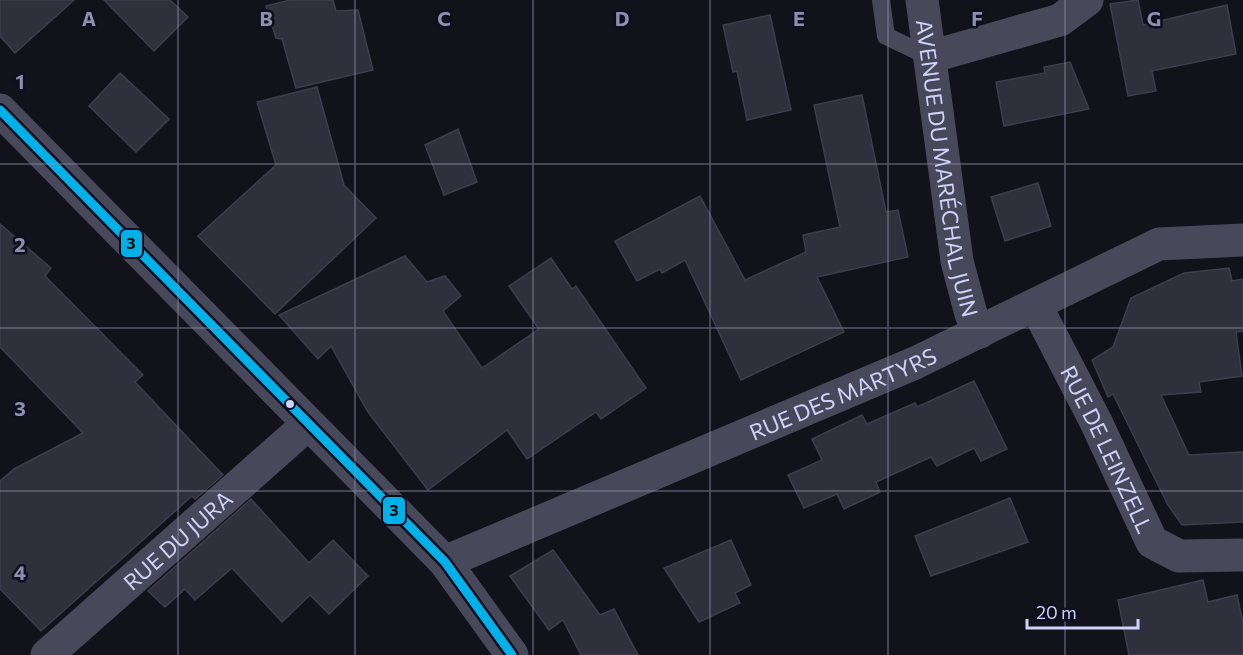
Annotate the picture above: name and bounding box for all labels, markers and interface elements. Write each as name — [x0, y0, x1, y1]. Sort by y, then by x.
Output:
text: A — [82, 6, 96, 30]
text: B — [259, 6, 273, 30]
text: C — [437, 6, 451, 30]
text: D — [615, 6, 629, 30]
text: E — [793, 6, 805, 30]
text: F — [971, 6, 983, 30]
text: G — [1147, 6, 1161, 30]
street label: AVENUE DU MARÉCHAL JUIN — [911, 17, 985, 320]
text: 1 — [15, 69, 25, 93]
line badge: 3 — [120, 229, 143, 258]
text: 2 — [14, 232, 26, 256]
text: 3 — [126, 233, 136, 252]
street label: RUE DES MARTYRS — [745, 341, 941, 445]
street label: RUE DE LEINZELL — [1056, 361, 1159, 537]
text: 3 — [14, 396, 26, 420]
unlabelled marker — [284, 398, 296, 410]
street label: RUE DU JURA — [117, 484, 237, 595]
line badge: 3 — [382, 496, 406, 525]
text: 3 — [389, 500, 399, 519]
text: 4 — [14, 560, 26, 584]
scale bar — [1027, 592, 1138, 630]
text: 20 m — [1036, 601, 1077, 623]

